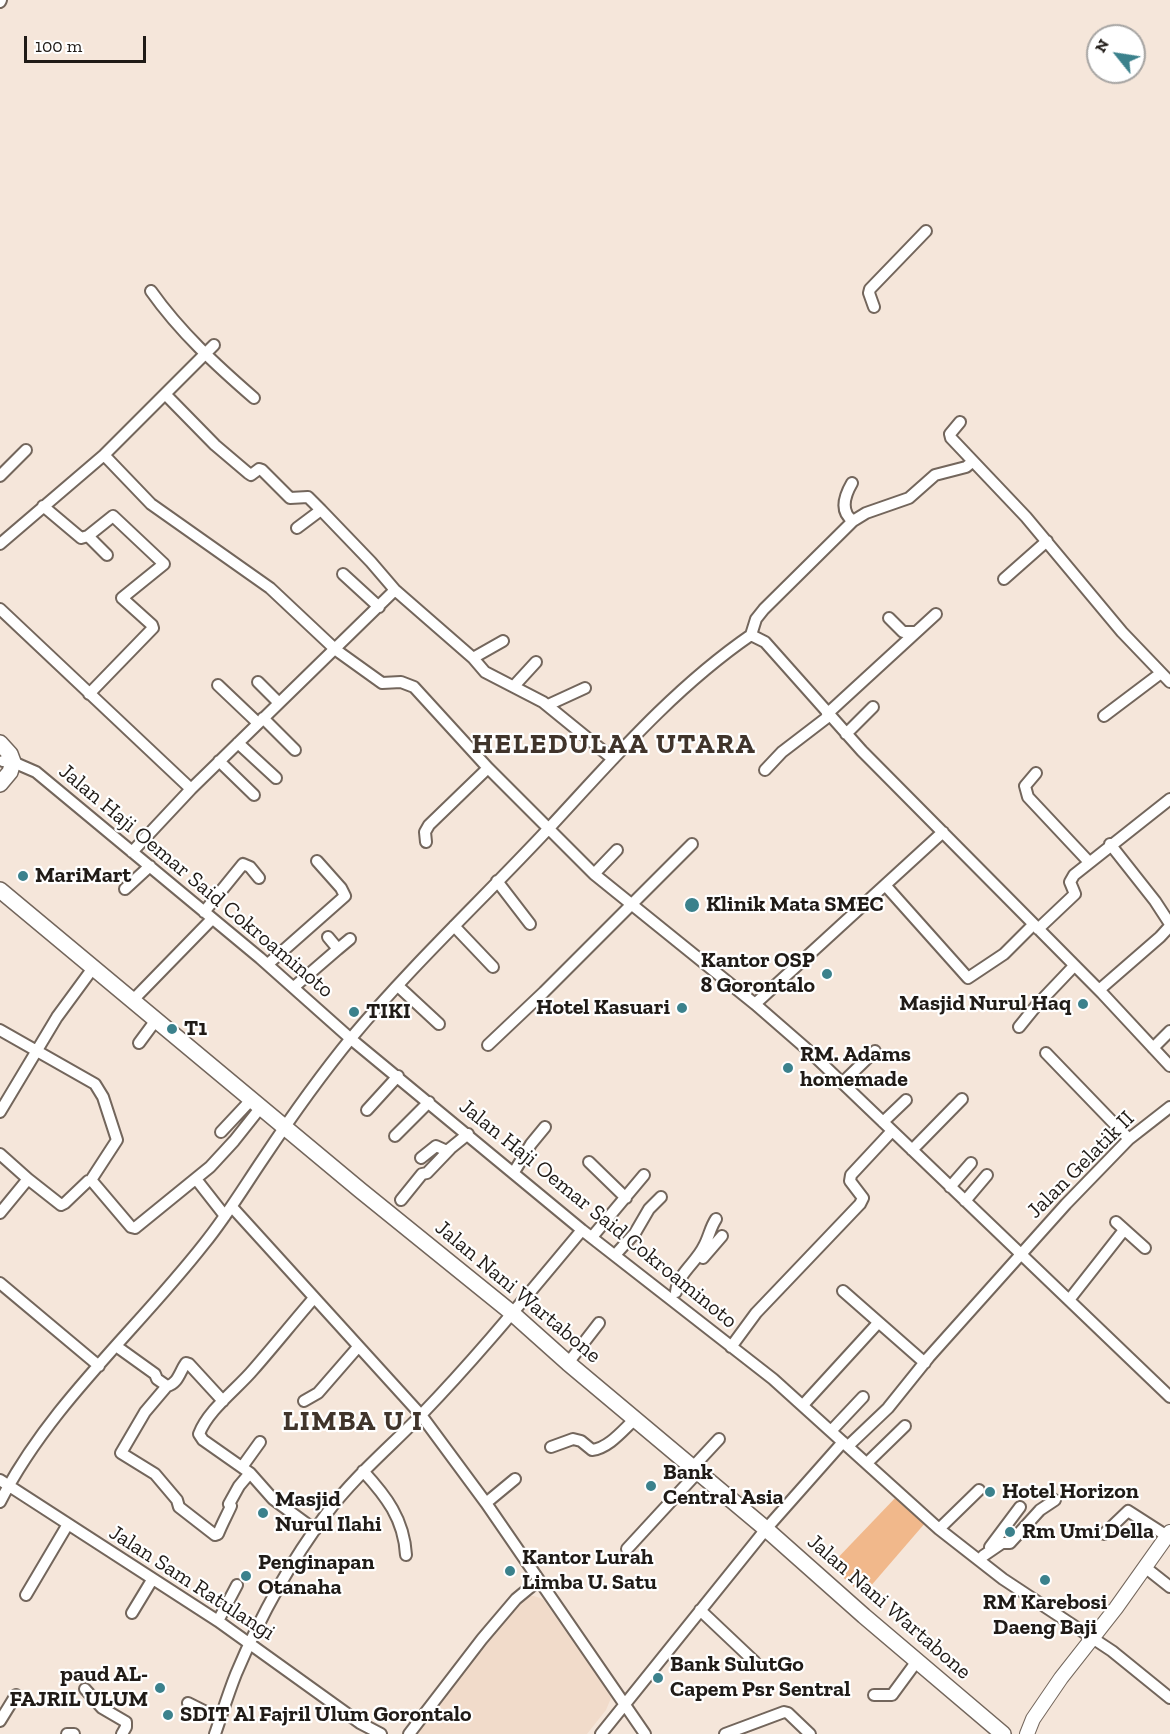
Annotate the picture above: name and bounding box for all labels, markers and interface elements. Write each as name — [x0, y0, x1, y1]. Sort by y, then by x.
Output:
scale bar — [27, 24, 148, 62]
north arrow — [1086, 24, 1146, 84]
text: 100 m — [35, 35, 82, 57]
text: N — [1090, 36, 1113, 56]
district label: HELEDULAA UTARA — [472, 728, 756, 762]
street label: Jalan Haji Oemar Said Cokroaminoto — [53, 758, 339, 1004]
place label: MariMart — [35, 863, 131, 889]
marker: MariMart — [16, 869, 30, 883]
place label: Klinik Mata SMEC — [706, 892, 884, 918]
marker: Klinik Mata SMEC — [683, 896, 701, 914]
place label: Kantor OSP 8 Gorontalo — [701, 948, 815, 999]
marker: Kantor OSP 8 Gorontalo — [820, 967, 834, 981]
place label: Masjid Nurul Haq — [899, 991, 1071, 1017]
place label: Hotel Kasuari — [536, 995, 670, 1021]
marker: Masjid Nurul Haq — [1076, 997, 1090, 1011]
place label: TIKI — [366, 999, 411, 1025]
marker: Hotel Kasuari — [675, 1001, 689, 1015]
marker: TIKI — [347, 1005, 361, 1019]
place label: T1 — [184, 1016, 207, 1042]
marker: T1 — [165, 1022, 179, 1036]
place label: RM. Adams homemade — [800, 1042, 911, 1094]
marker: RM. Adams homemade — [781, 1061, 795, 1075]
street label: Jalan Haji Oemar Said Cokroaminoto — [454, 1094, 742, 1334]
street label: Jalan Gelatik II — [1022, 1106, 1140, 1224]
street label: Jalan Nani Wartabone — [430, 1215, 606, 1369]
district label: LIMBA U I — [283, 1405, 423, 1439]
place label: Bank Central Asia — [663, 1460, 784, 1512]
marker: Bank Central Asia — [644, 1479, 658, 1493]
place label: Hotel Horizon — [1002, 1479, 1139, 1505]
marker: Hotel Horizon — [983, 1485, 997, 1499]
place label: Masjid Nurul Ilahi — [275, 1487, 382, 1538]
marker: Masjid Nurul Ilahi — [256, 1506, 270, 1520]
place label: Rm Umi Della — [1022, 1519, 1154, 1545]
street label: Jalan Sam Ratulangi — [104, 1520, 280, 1646]
marker: Rm Umi Della — [1003, 1525, 1017, 1539]
street label: Jalan Nani Wartabone — [802, 1529, 976, 1685]
place label: Kantor Lurah Limba U. Satu — [522, 1545, 657, 1597]
place label: Penginapan Otanaha — [258, 1550, 374, 1602]
marker: Kantor Lurah Limba U. Satu — [503, 1564, 517, 1578]
marker: Penginapan Otanaha — [239, 1569, 253, 1583]
marker: RM Karebosi Daeng Baji — [1038, 1573, 1052, 1587]
place label: RM Karebosi Daeng Baji — [983, 1590, 1107, 1642]
place label: Bank SulutGo Capem Psr Sentral — [670, 1652, 851, 1704]
place label: paud AL- FAJRIL ULUM — [10, 1662, 148, 1714]
marker: Bank SulutGo Capem Psr Sentral — [651, 1671, 665, 1685]
marker: paud AL- FAJRIL ULUM — [153, 1681, 167, 1695]
place label: SDIT Al Fajril Ulum Gorontalo — [180, 1702, 472, 1728]
marker: SDIT Al Fajril Ulum Gorontalo — [161, 1708, 175, 1722]

